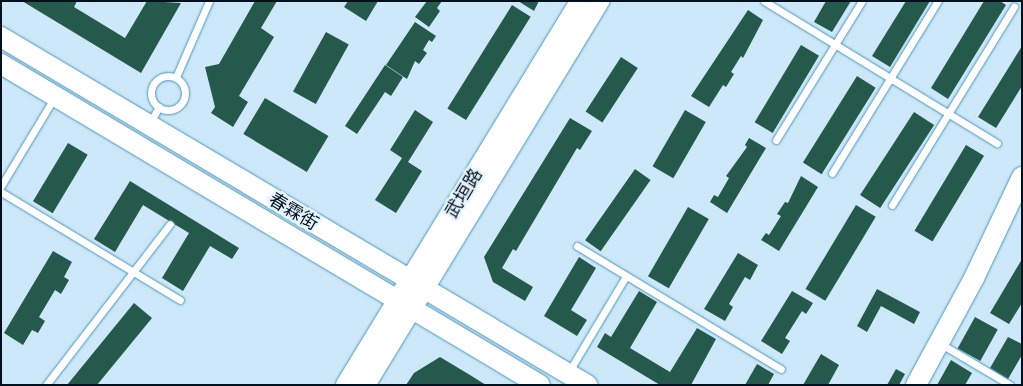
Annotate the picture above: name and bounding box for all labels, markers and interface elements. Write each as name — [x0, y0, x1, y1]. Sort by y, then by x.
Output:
street label: 武垣路 — [440, 164, 486, 222]
street label: 春霖街 — [265, 188, 323, 234]

